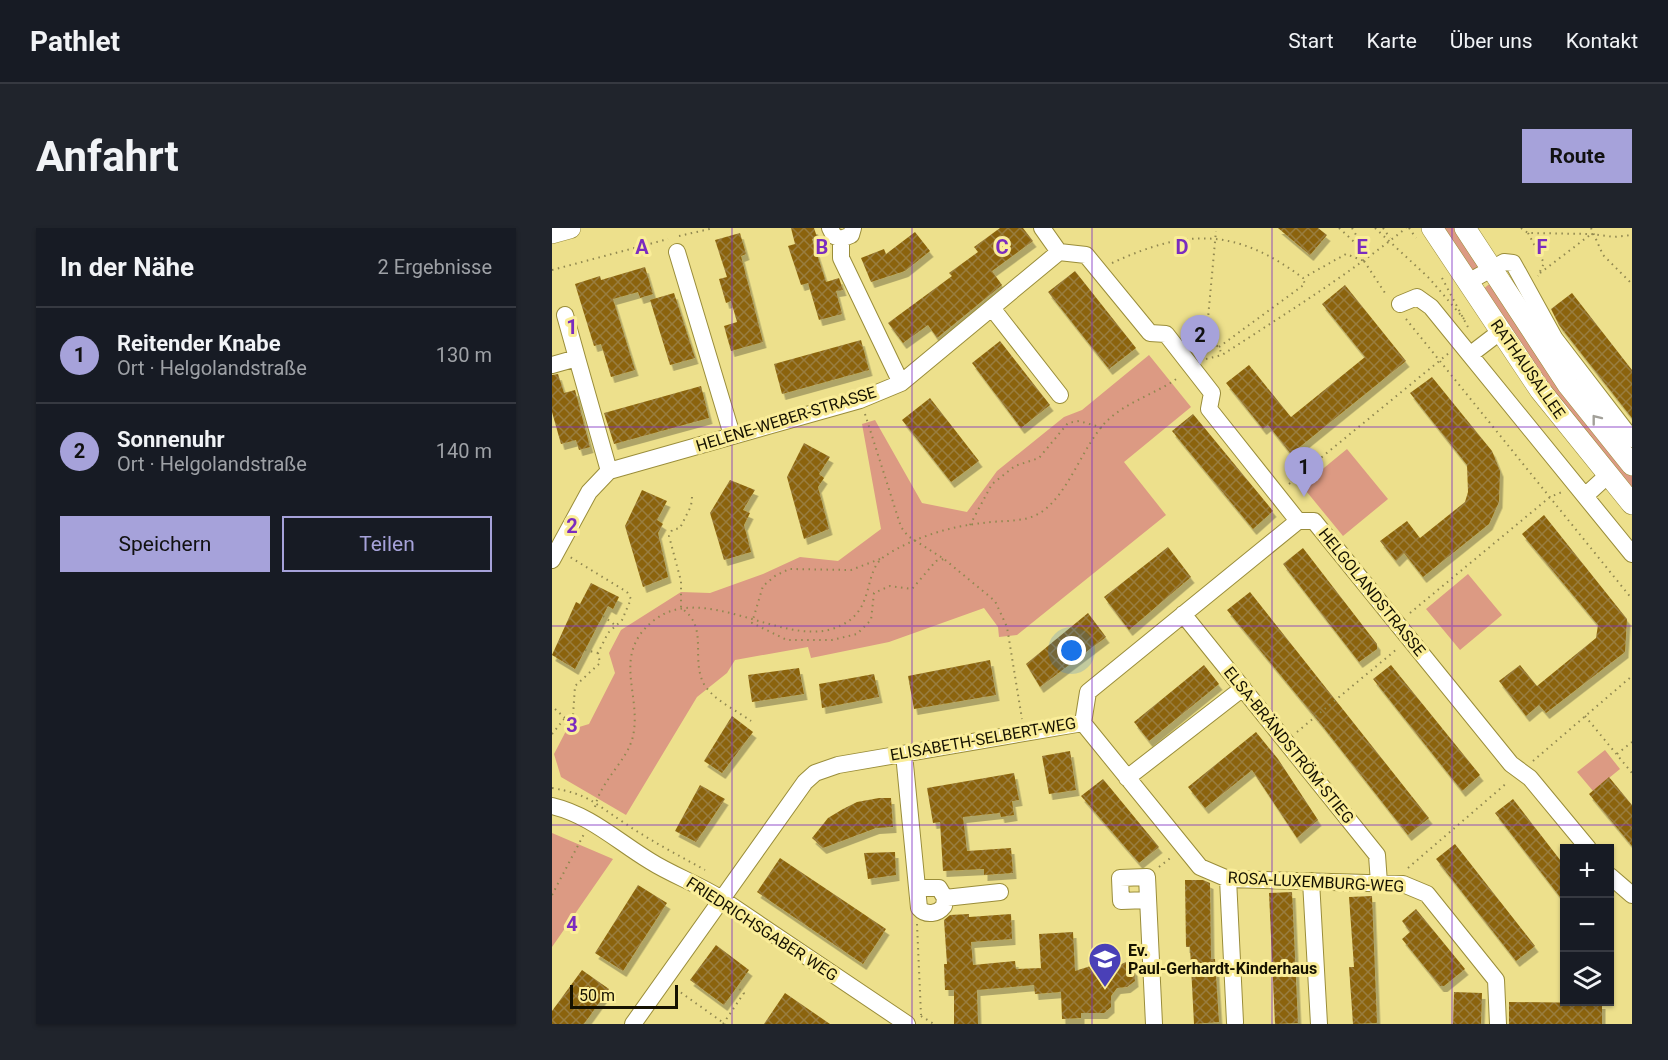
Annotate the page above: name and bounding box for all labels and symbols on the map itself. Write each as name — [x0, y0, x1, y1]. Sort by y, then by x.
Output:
text: A — [635, 235, 649, 259]
text: B — [816, 235, 828, 259]
text: C — [995, 235, 1009, 259]
text: D — [1176, 235, 1189, 259]
text: E — [1356, 235, 1368, 259]
text: F — [1537, 235, 1548, 259]
text: 1 — [566, 315, 578, 339]
pin: 2 — [1180, 316, 1220, 365]
street label: RATHAUSALLEE — [1487, 316, 1569, 422]
street label: HELENE-WEBER-STRASSE — [694, 383, 878, 455]
one-way arrow — [1592, 415, 1603, 426]
pin: 1 — [1284, 448, 1323, 497]
text: 2 — [566, 514, 578, 538]
street label: HELGOLANDSTRASSE — [1315, 524, 1429, 660]
your location — [1057, 636, 1086, 665]
street label: ELSA-BRÄNDSTRÖM-STIEG — [1220, 663, 1358, 827]
text: 3 — [566, 713, 578, 737]
street label: ELISABETH-SELBERT-WEG — [889, 713, 1077, 765]
street label: ROSA-LUXEMBURG-WEG — [1227, 868, 1405, 896]
street label: FRIEDRICHSGABER WEG — [683, 873, 841, 985]
text: 4 — [566, 912, 578, 936]
school or university icon: Ev. Paul-Gerhardt-Kinderhaus — [1087, 941, 1123, 988]
place label: Ev. Paul-Gerhardt-Kinderhaus — [1128, 941, 1317, 978]
scale bar — [570, 982, 678, 1010]

